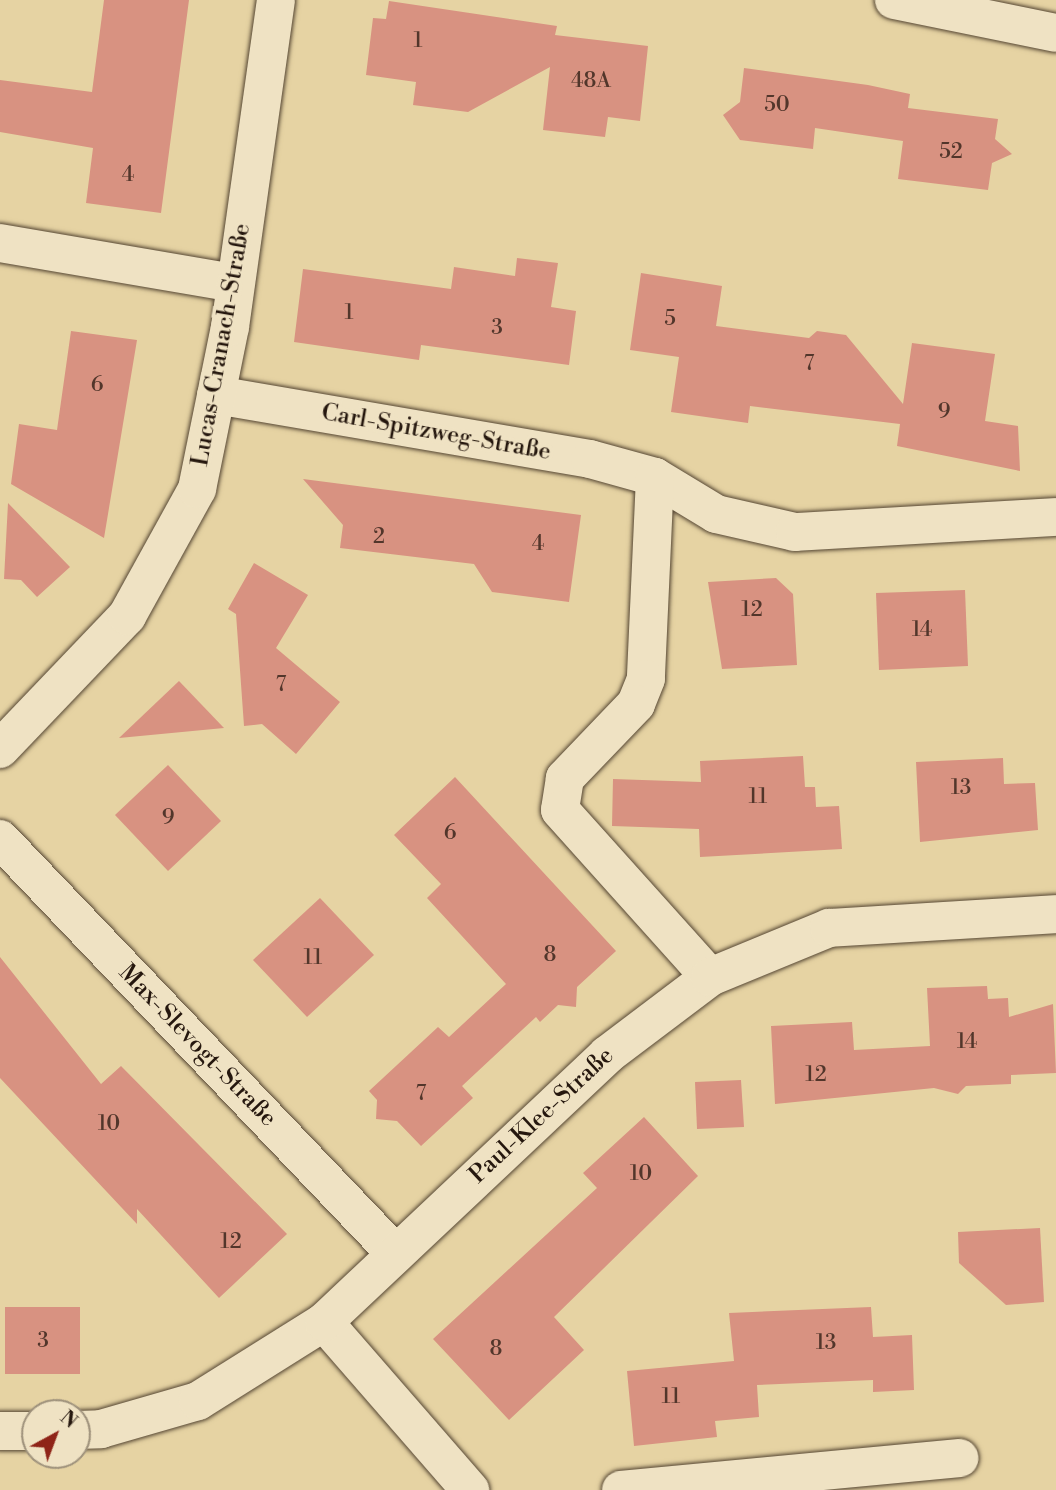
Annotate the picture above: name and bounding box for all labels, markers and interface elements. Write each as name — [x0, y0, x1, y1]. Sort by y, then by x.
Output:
house number: 1 — [413, 28, 423, 54]
house number: 48A — [571, 68, 611, 94]
house number: 50 — [764, 92, 790, 118]
house number: 52 — [939, 139, 963, 165]
house number: 4 — [122, 162, 134, 188]
street label: Lucas-Cranach-Straße — [186, 221, 258, 469]
house number: 1 — [344, 300, 354, 326]
house number: 5 — [664, 306, 676, 332]
house number: 3 — [491, 315, 503, 341]
house number: 7 — [804, 351, 814, 377]
house number: 6 — [91, 372, 103, 398]
street label: Carl-Spitzweg-Straße — [319, 399, 553, 467]
house number: 9 — [938, 399, 950, 425]
house number: 2 — [373, 524, 385, 550]
house number: 4 — [532, 531, 544, 557]
house number: 12 — [741, 597, 763, 623]
house number: 14 — [912, 617, 932, 643]
house number: 7 — [276, 672, 286, 698]
house number: 13 — [951, 775, 971, 801]
house number: 11 — [749, 784, 767, 810]
house number: 9 — [162, 805, 174, 831]
house number: 6 — [444, 820, 456, 846]
house number: 8 — [544, 942, 556, 968]
house number: 11 — [304, 945, 322, 971]
street label: Max-Slevogt-Straße — [112, 959, 282, 1133]
house number: 14 — [957, 1029, 977, 1055]
street label: Paul-Klee-Straße — [464, 1042, 620, 1190]
house number: 12 — [805, 1062, 827, 1088]
house number: 7 — [416, 1081, 426, 1107]
house number: 10 — [98, 1111, 120, 1137]
house number: 10 — [630, 1161, 652, 1187]
house number: 12 — [220, 1229, 242, 1255]
house number: 3 — [37, 1328, 49, 1354]
house number: 13 — [816, 1330, 836, 1356]
house number: 8 — [490, 1336, 502, 1362]
house number: 11 — [662, 1384, 680, 1410]
north arrow — [21, 1399, 91, 1469]
text: N — [55, 1406, 82, 1434]

